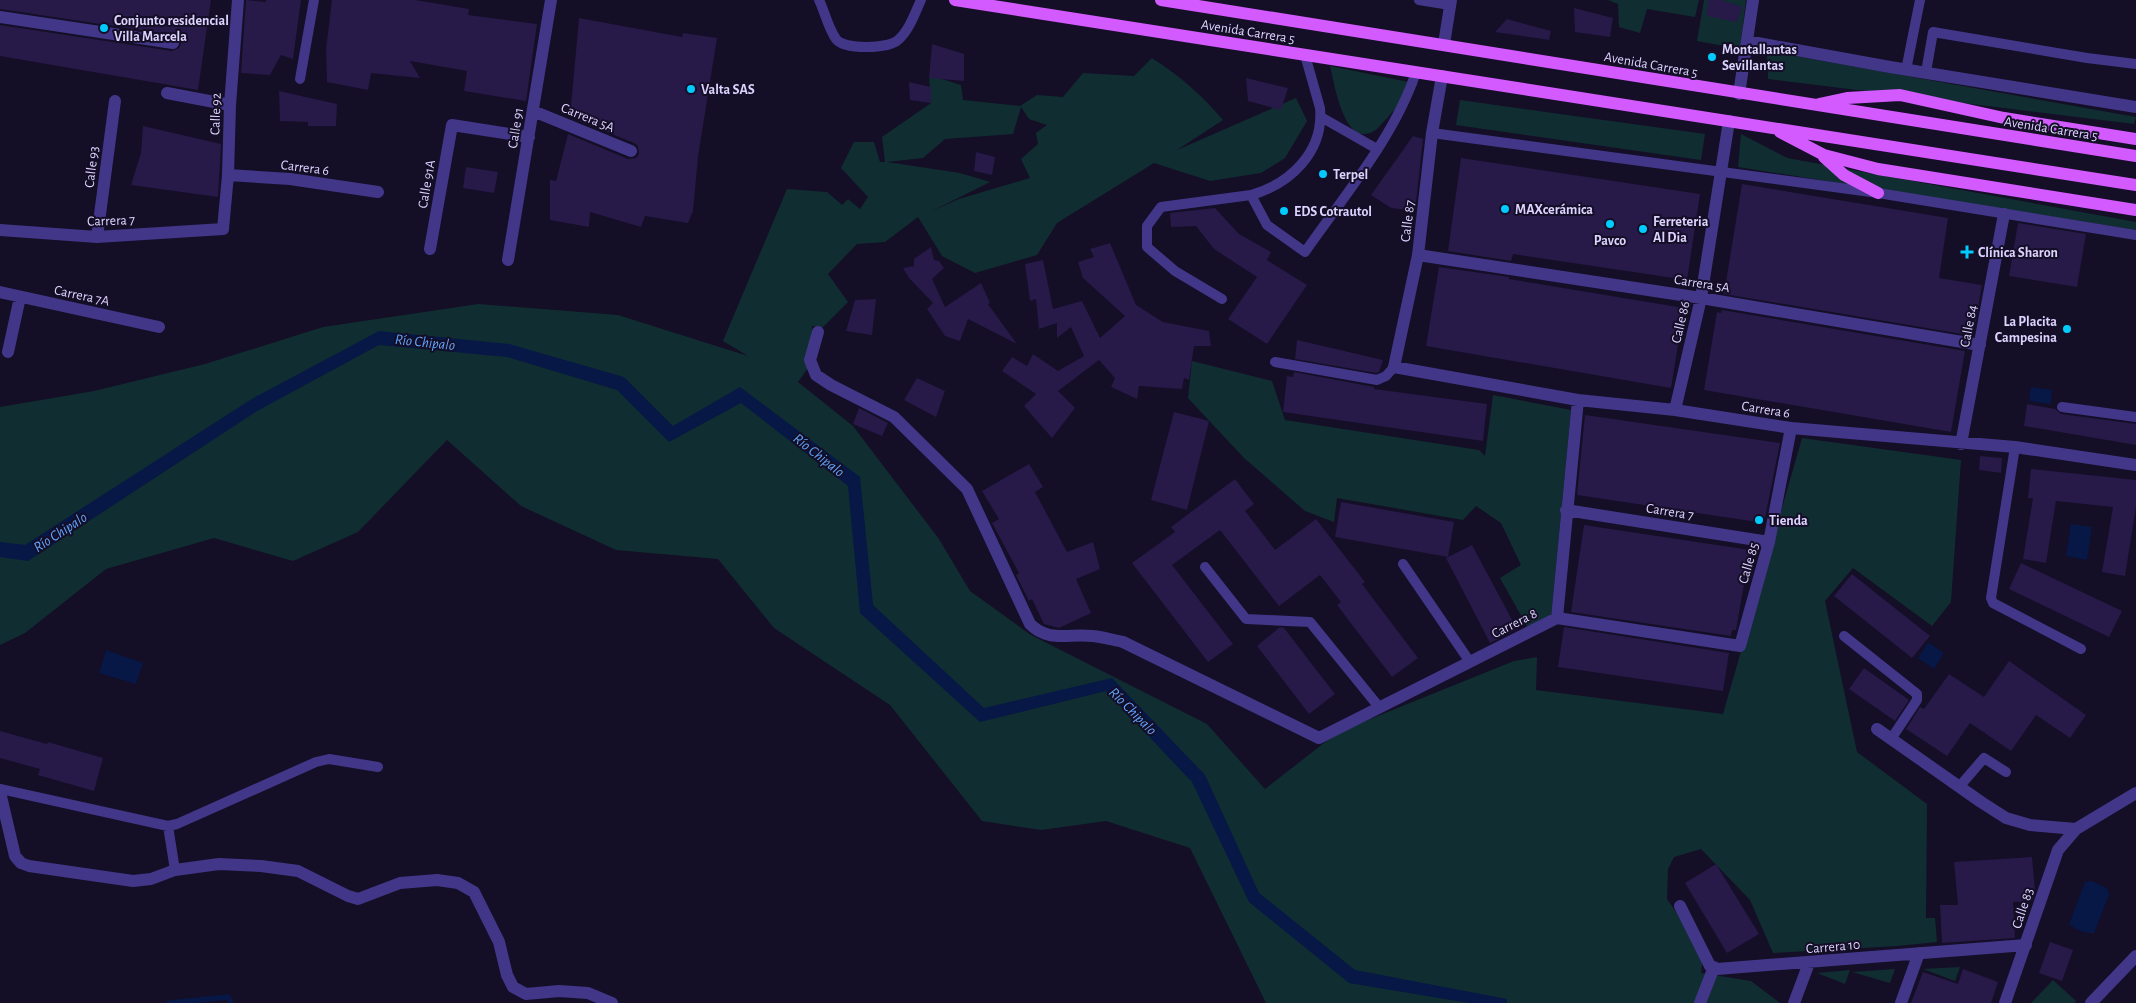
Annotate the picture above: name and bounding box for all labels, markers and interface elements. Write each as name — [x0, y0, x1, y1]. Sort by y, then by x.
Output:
place label: Conjunto residencial Villa Marcela — [114, 14, 229, 44]
street label: Avenida Carrera 5 — [1200, 18, 1296, 46]
marker: Conjunto residencial Villa Marcela — [98, 22, 110, 34]
place label: Montallantas Sevillantas — [1722, 43, 1797, 73]
street label: Avenida Carrera 5 — [1603, 50, 1699, 80]
marker: Montallantas Sevillantas — [1706, 51, 1718, 63]
marker: Valta SAS — [685, 83, 697, 95]
place label: Valta SAS — [701, 83, 755, 97]
street label: Calle 92 — [208, 93, 224, 135]
street label: Carrera 5A — [559, 101, 616, 135]
street label: Calle 91 — [506, 107, 526, 149]
street label: Avenida Carrera 5 — [2003, 115, 2099, 143]
street label: Calle 93 — [82, 145, 102, 189]
street label: Carrera 6 — [280, 158, 330, 178]
street label: Calle 91A — [416, 159, 438, 209]
marker: Terpel — [1317, 168, 1329, 180]
place label: Terpel — [1333, 168, 1368, 182]
street label: Calle 87 — [1398, 199, 1418, 243]
marker: MAXcerámica — [1499, 203, 1511, 215]
place label: MAXcerámica — [1515, 203, 1593, 217]
marker: EDS Cotrautol — [1278, 205, 1290, 217]
place label: EDS Cotrautol — [1294, 205, 1372, 219]
street label: Carrera 7 — [87, 213, 135, 229]
place label: Ferreteria Al Dia — [1653, 215, 1709, 245]
marker: Pavco — [1604, 218, 1616, 230]
marker: Ferreteria Al Dia — [1637, 223, 1649, 235]
place label: Pavco — [1594, 234, 1626, 248]
marker: Clínica Sharon — [1960, 245, 1974, 259]
place label: Clínica Sharon — [1978, 246, 2058, 260]
street label: Carrera 5A — [1673, 273, 1731, 295]
street label: Carrera 7A — [53, 283, 111, 309]
street label: Calle 86 — [1669, 300, 1693, 345]
street label: Calle 84 — [1958, 304, 1980, 349]
place label: La Placita Campesina — [1995, 315, 2057, 345]
marker: La Placita Campesina — [2061, 323, 2073, 335]
water label: Río Chipalo — [394, 332, 456, 353]
street label: Carrera 6 — [1741, 399, 1791, 421]
water label: Río Chipalo — [790, 431, 847, 480]
street label: Carrera 7 — [1645, 501, 1695, 523]
water label: Río Chipalo — [31, 510, 90, 555]
marker: Tienda — [1753, 514, 1765, 526]
place label: Tienda — [1769, 514, 1808, 528]
street label: Calle 85 — [1736, 541, 1762, 585]
street label: Carrera 8 — [1489, 607, 1539, 641]
water label: Río Chipalo — [1106, 685, 1159, 738]
street label: Calle 83 — [2010, 886, 2036, 930]
street label: Carrera 10 — [1805, 938, 1861, 956]

